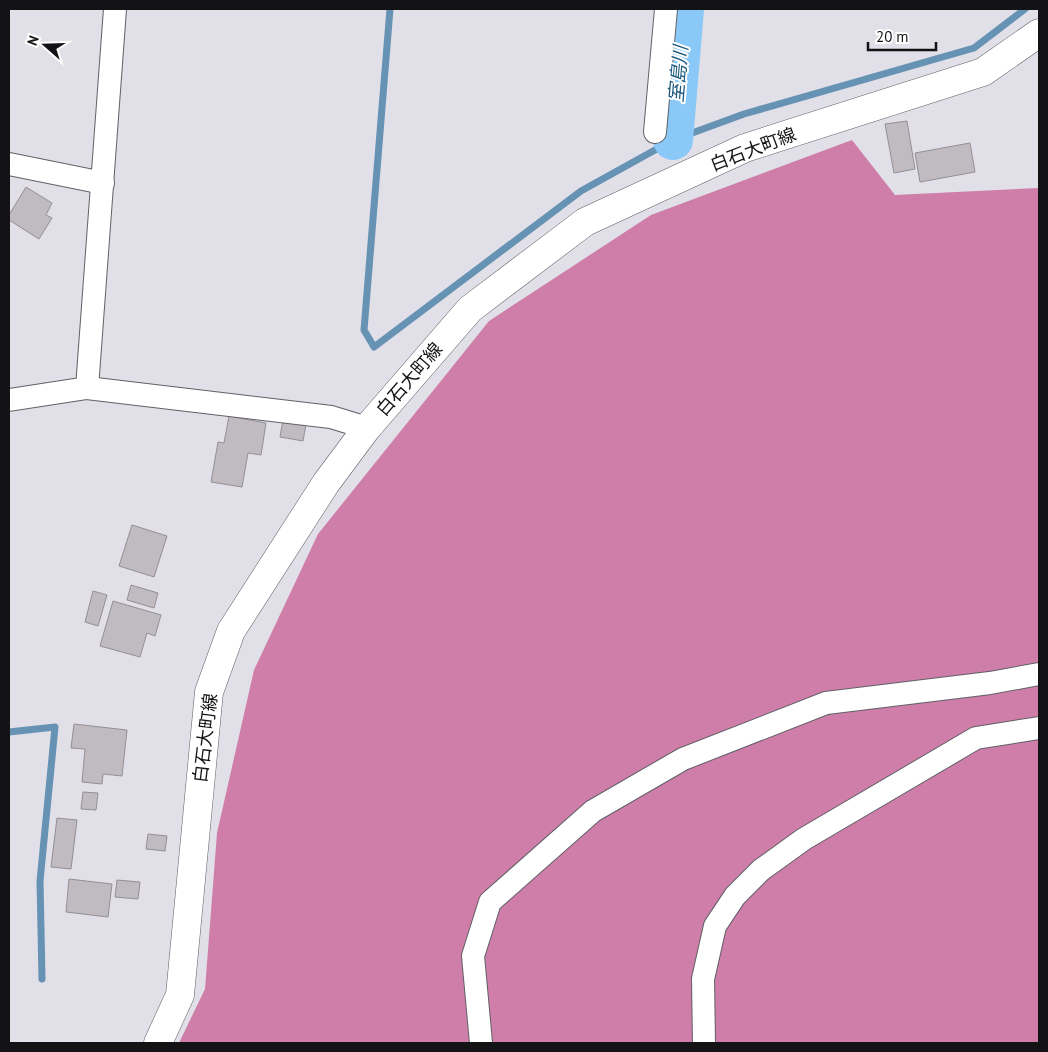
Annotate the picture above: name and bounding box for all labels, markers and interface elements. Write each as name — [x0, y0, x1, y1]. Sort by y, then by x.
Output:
north arrow — [20, 20, 70, 70]
scale bar — [868, 20, 936, 52]
text: 20 m — [876, 27, 909, 46]
text: N — [23, 33, 43, 48]
water label: 室島川 — [664, 43, 693, 103]
street label: 白石大町線 — [707, 122, 799, 176]
street label: 白石大町線 — [371, 337, 447, 421]
street label: 白石大町線 — [188, 692, 222, 784]

